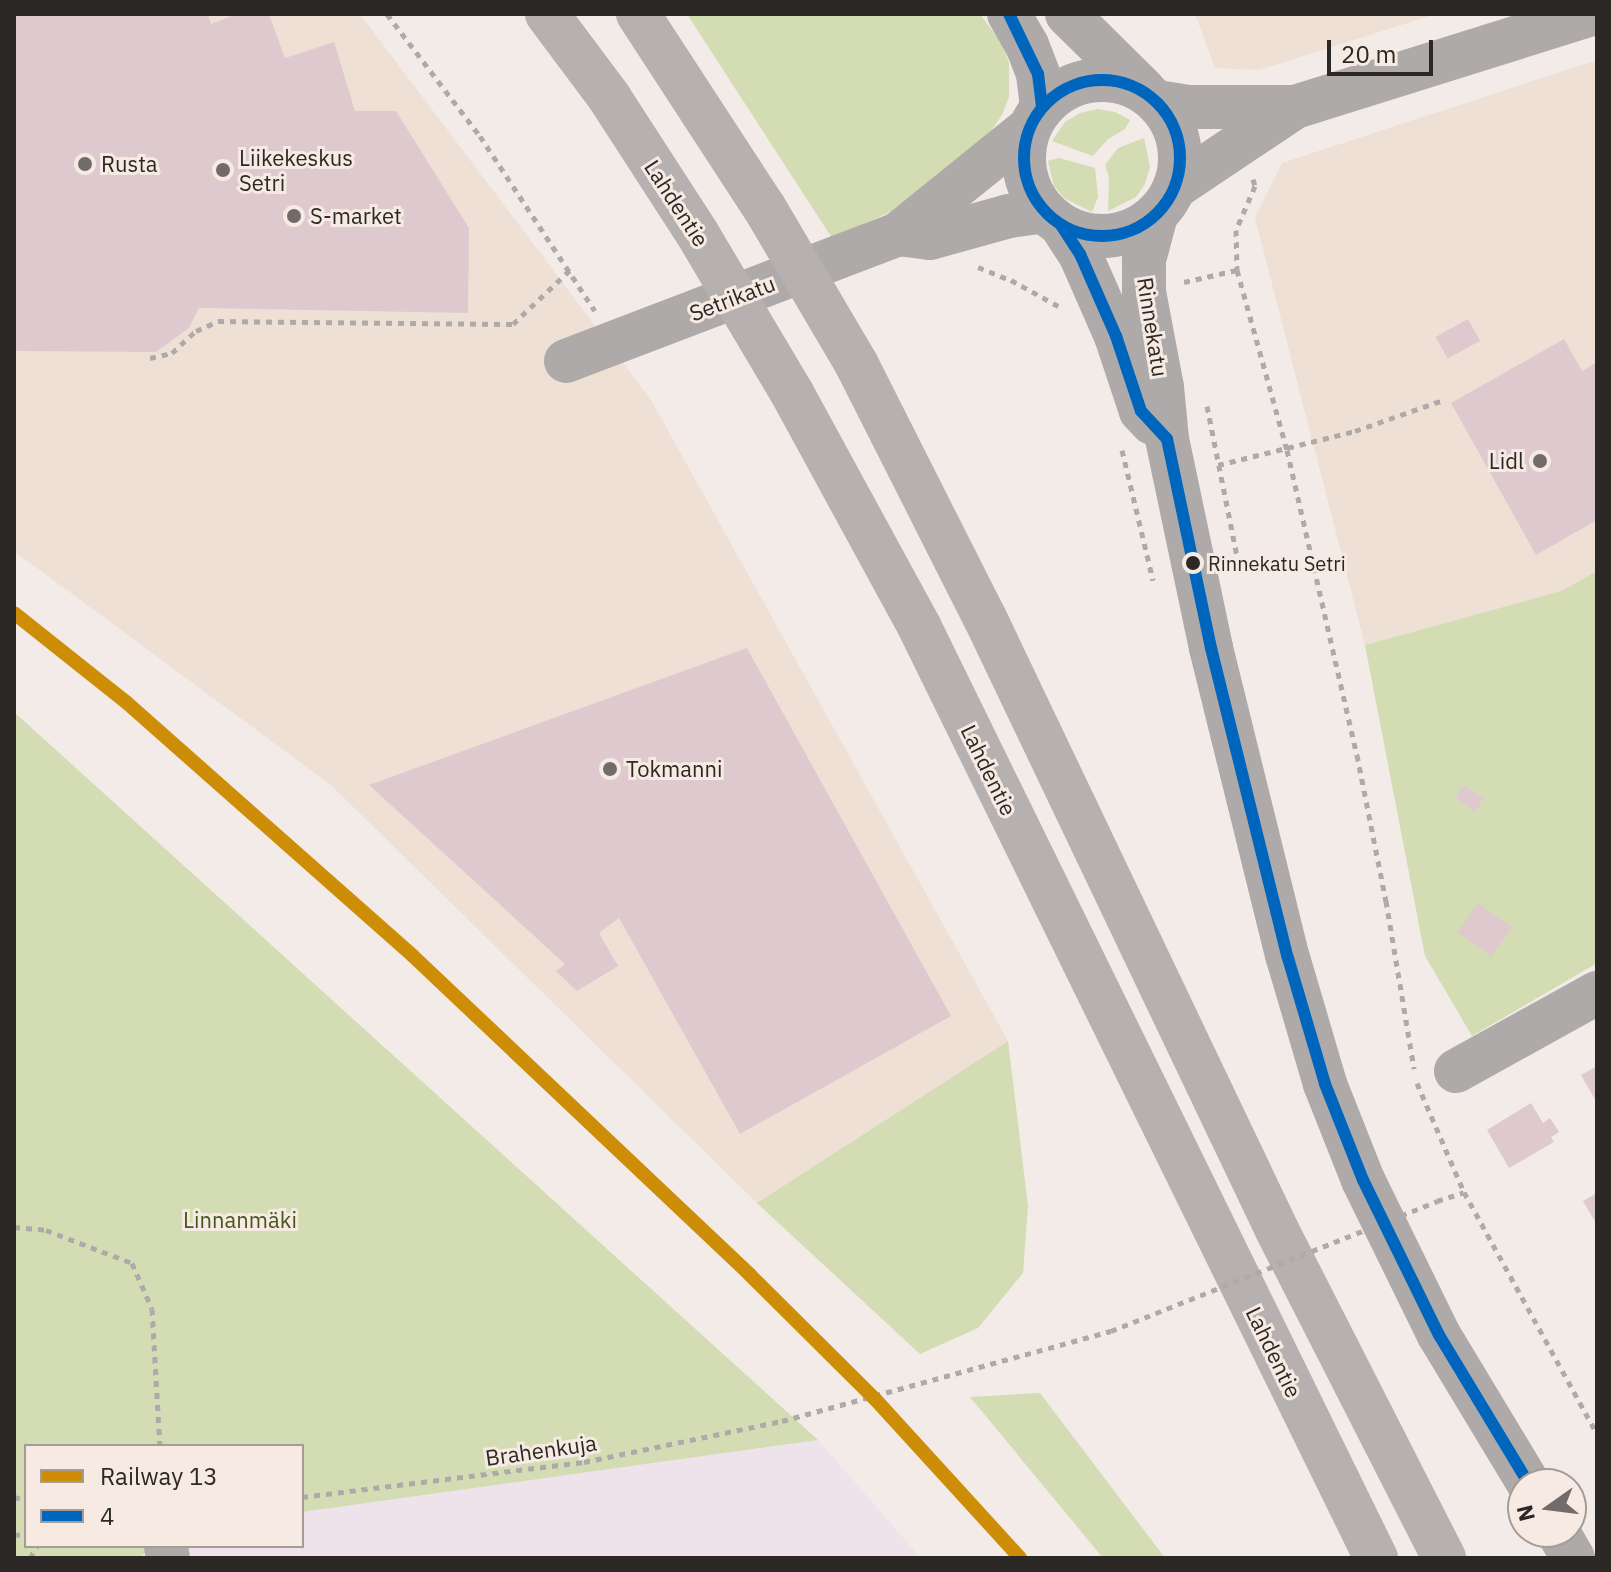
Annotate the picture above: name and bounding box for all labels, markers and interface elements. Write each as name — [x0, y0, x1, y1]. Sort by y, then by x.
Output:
scale bar — [1331, 24, 1437, 74]
text: 20 m — [1341, 38, 1396, 70]
place label: Liikekeskus Setri — [239, 144, 353, 196]
place label: Rusta — [101, 151, 158, 177]
marker: Rusta — [76, 155, 94, 173]
street label: Lahdentie — [639, 155, 715, 251]
marker: Liikekeskus Setri — [214, 161, 232, 179]
place label: S-market — [310, 203, 402, 229]
marker: S-market — [285, 207, 303, 225]
street label: Setrikatu — [685, 270, 779, 326]
street label: Rinnekatu — [1132, 276, 1174, 378]
place label: Lidl — [1489, 448, 1524, 474]
marker: Lidl — [1531, 452, 1549, 470]
place label: Rinnekatu Setri — [1208, 551, 1346, 575]
marker: Rinnekatu Setri — [1185, 555, 1201, 571]
street label: Lahdentie — [956, 720, 1022, 820]
place label: Tokmanni — [626, 756, 723, 782]
marker: Tokmanni — [601, 760, 619, 778]
park label: Linnanmäki — [183, 1207, 297, 1233]
street label: Lahdentie — [1241, 1302, 1307, 1402]
street label: Brahenkuja — [484, 1429, 598, 1471]
legend — [24, 1444, 304, 1548]
text: Railway 13 — [100, 1460, 218, 1492]
north arrow — [1507, 1468, 1587, 1548]
text: 4 — [100, 1500, 114, 1532]
text: N — [1509, 1502, 1541, 1525]

